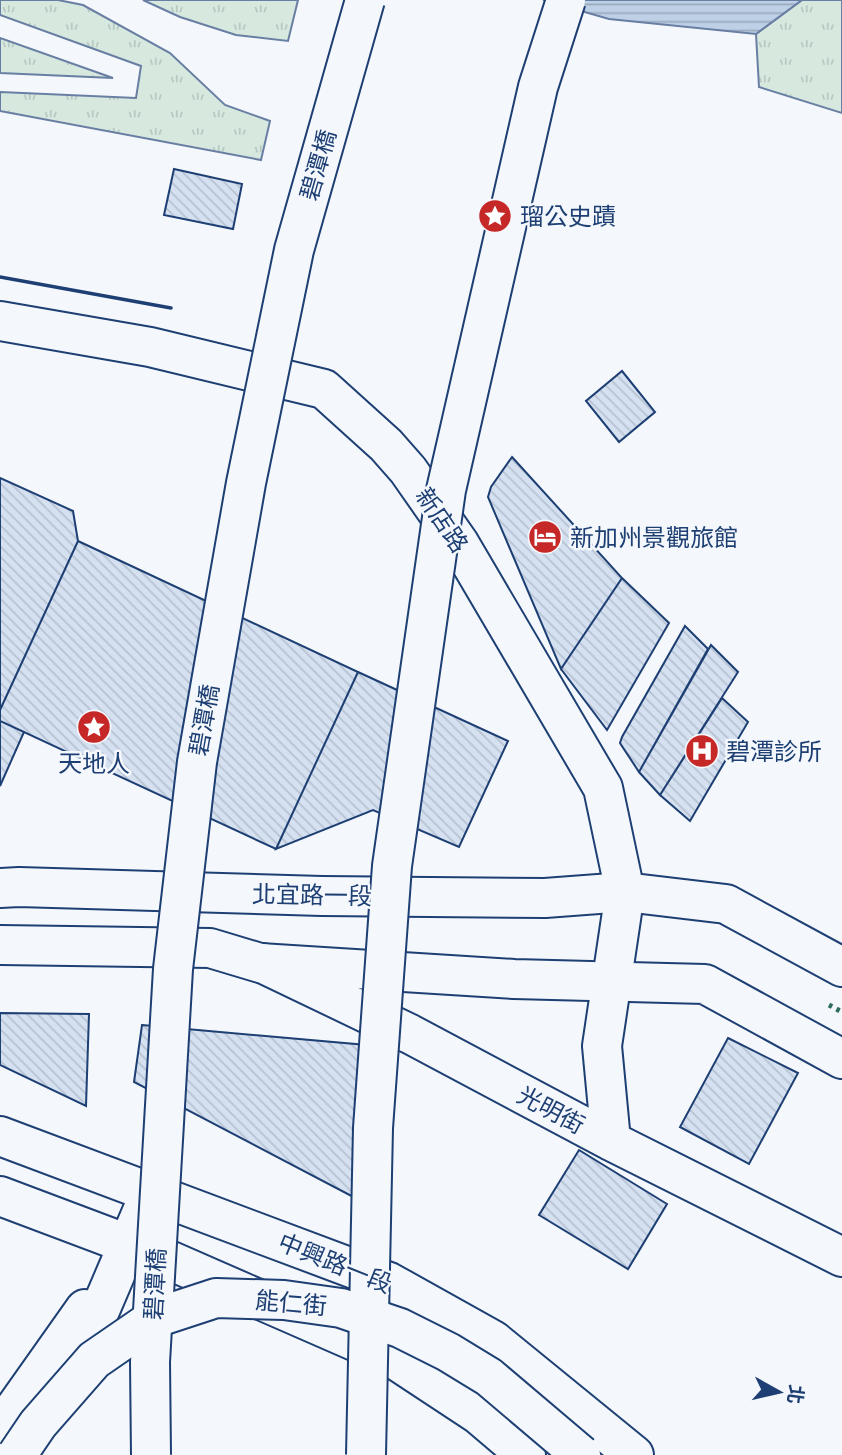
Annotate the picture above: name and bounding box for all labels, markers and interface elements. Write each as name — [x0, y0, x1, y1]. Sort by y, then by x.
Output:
street label: 碧潭橋 — [295, 127, 341, 203]
place icon: 瑠公史蹟 — [476, 197, 514, 235]
place label: 瑠公史蹟 — [520, 203, 616, 230]
street label: 新店路 — [411, 483, 473, 557]
hotel icon: 新加州景觀旅館 — [526, 518, 564, 556]
place label: 新加州景觀旅館 — [570, 524, 738, 551]
street label: 碧潭橋 — [184, 682, 224, 758]
place icon: 天地人 — [75, 708, 113, 746]
hospital icon: 碧潭診所 — [683, 732, 721, 770]
place label: 碧潭診所 — [726, 738, 822, 765]
place label: 天地人 — [58, 750, 130, 777]
street label: 北宜路一段 — [252, 880, 372, 910]
street label: 光明街 — [513, 1081, 589, 1139]
street label: 中興路一段 — [274, 1228, 396, 1298]
street label: 碧潭橋 — [140, 1247, 170, 1321]
street label: 能仁街 — [254, 1286, 328, 1320]
north arrow — [744, 1357, 814, 1427]
text: 北 — [784, 1383, 808, 1405]

